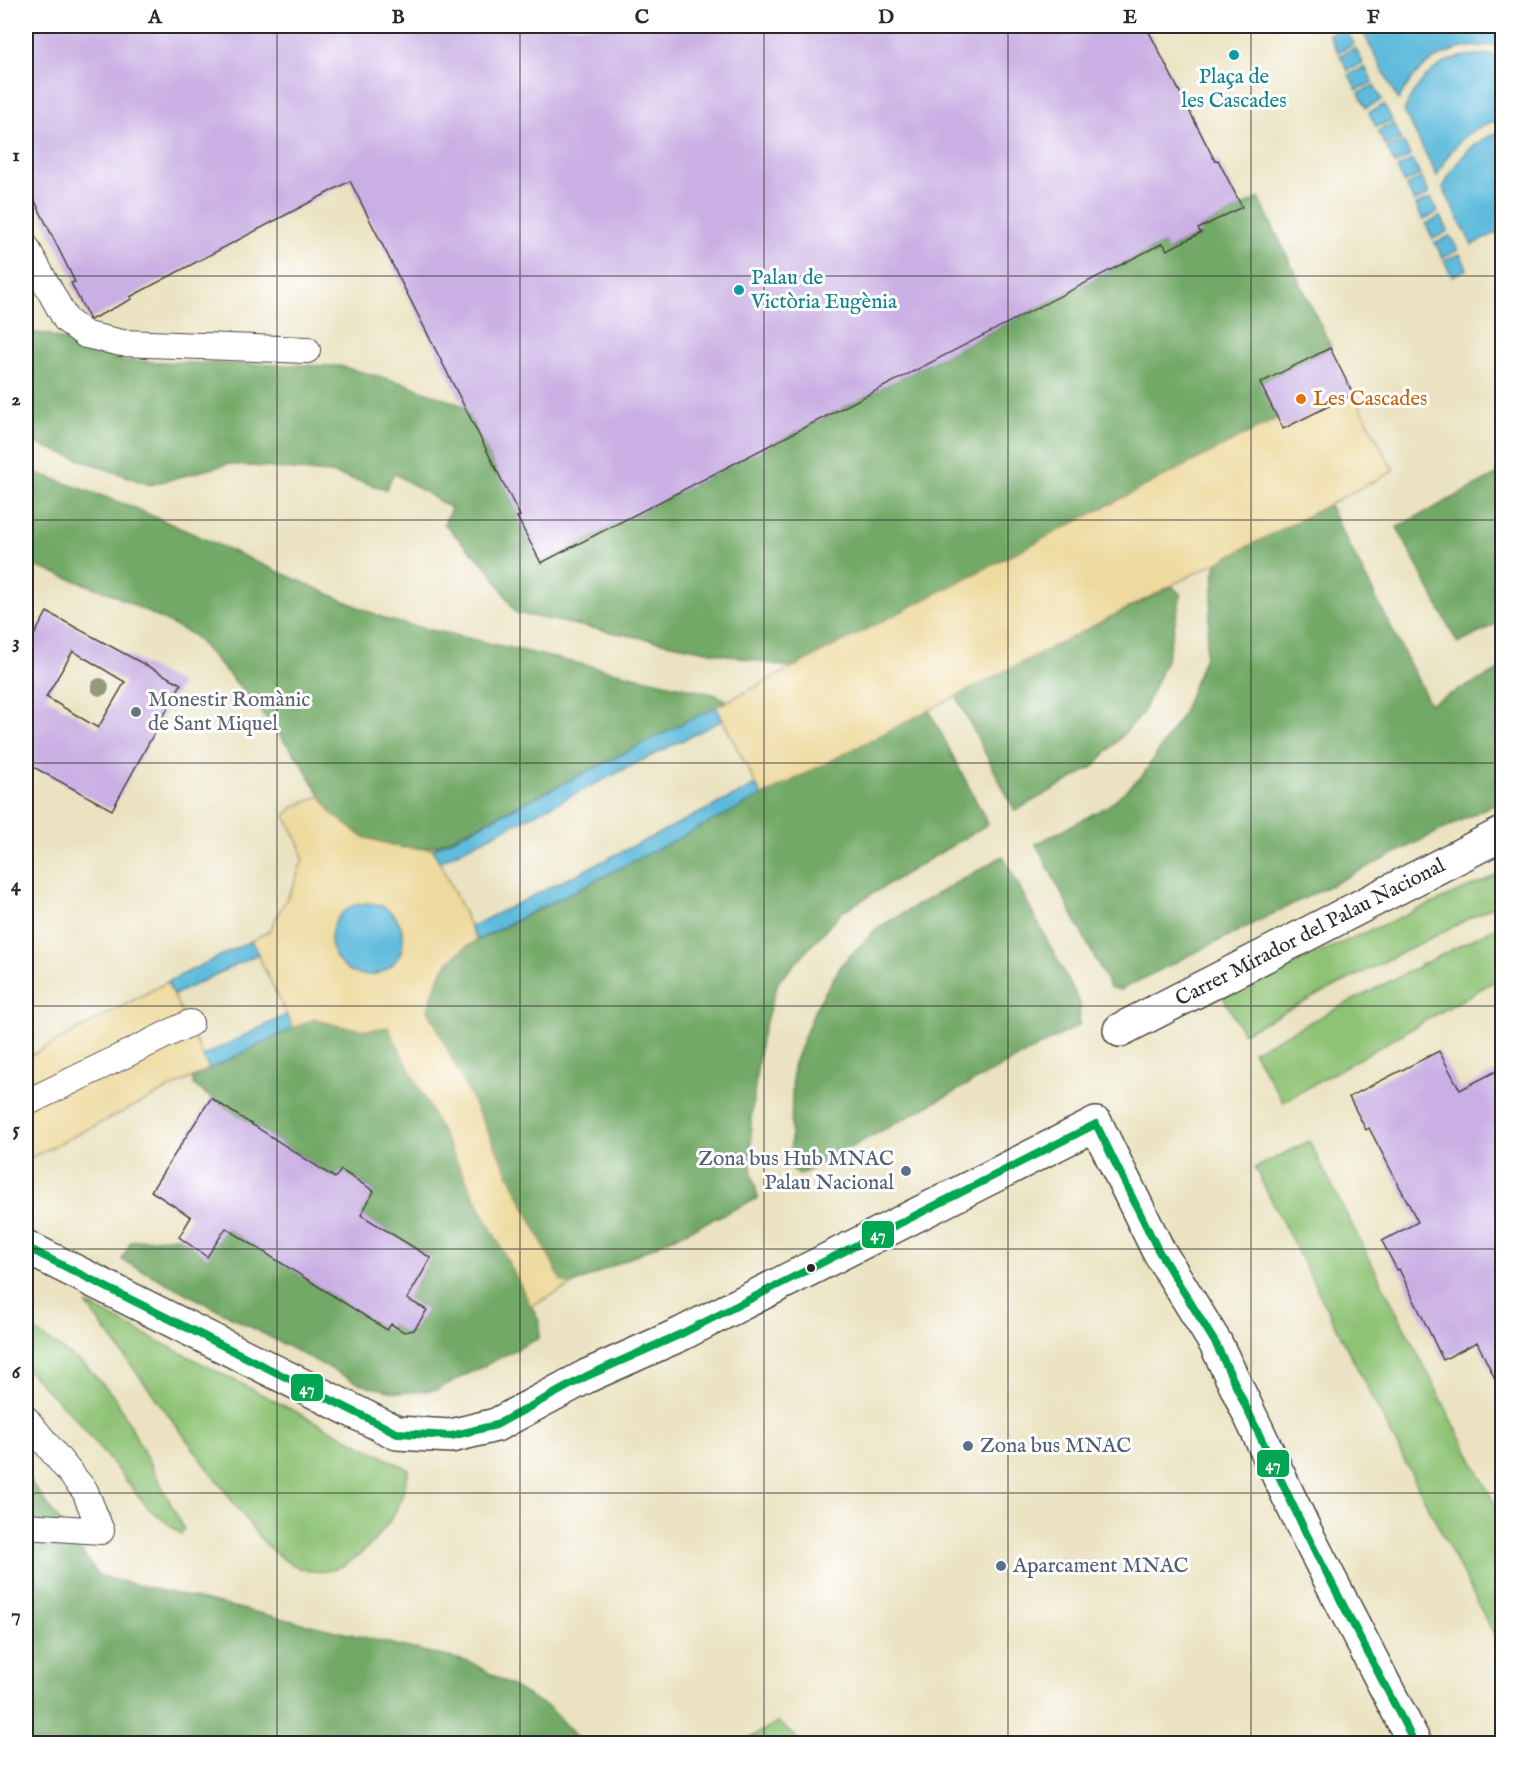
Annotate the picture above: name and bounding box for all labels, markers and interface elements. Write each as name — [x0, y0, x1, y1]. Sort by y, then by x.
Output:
text: A — [147, 5, 163, 30]
text: B — [391, 5, 405, 30]
text: C — [635, 5, 649, 30]
text: D — [878, 5, 894, 30]
text: E — [1123, 5, 1137, 30]
text: F — [1367, 5, 1380, 30]
marker: Plaça de les Cascades — [1227, 48, 1241, 62]
place label: Plaça de les Cascades — [1181, 64, 1287, 115]
text: 1 — [12, 143, 20, 168]
place label: Palau de Victòria Eugènia — [750, 265, 898, 316]
marker: Palau de Victòria Eugènia — [732, 283, 746, 297]
place label: Les Cascades — [1313, 386, 1428, 413]
text: 2 — [11, 387, 21, 412]
marker: Les Cascades — [1294, 392, 1308, 406]
text: 3 — [12, 630, 20, 655]
place label: Monestir Romànic de Sant Miquel — [148, 687, 310, 738]
marker: Monestir Romànic de Sant Miquel — [129, 705, 143, 719]
street label: Carrer Mirador del Palau Nacional — [1171, 852, 1450, 1013]
text: 4 — [11, 873, 22, 898]
text: 5 — [12, 1117, 20, 1142]
place label: Zona bus Hub MNAC Palau Nacional — [698, 1146, 894, 1197]
marker: Zona bus Hub MNAC Palau Nacional — [899, 1164, 913, 1178]
line badge: 47 — [861, 1220, 895, 1249]
text: 47 — [871, 1226, 885, 1246]
unlabelled marker — [805, 1262, 817, 1274]
text: 6 — [12, 1360, 22, 1385]
line badge: 47 — [290, 1373, 324, 1402]
text: 47 — [300, 1380, 314, 1400]
place label: Zona bus MNAC — [980, 1433, 1131, 1460]
marker: Zona bus MNAC — [961, 1439, 975, 1453]
line badge: 47 — [1256, 1449, 1290, 1478]
text: 47 — [1266, 1456, 1280, 1476]
place label: Aparcament MNAC — [1012, 1553, 1189, 1580]
marker: Aparcament MNAC — [994, 1559, 1008, 1573]
text: 7 — [11, 1603, 21, 1628]

